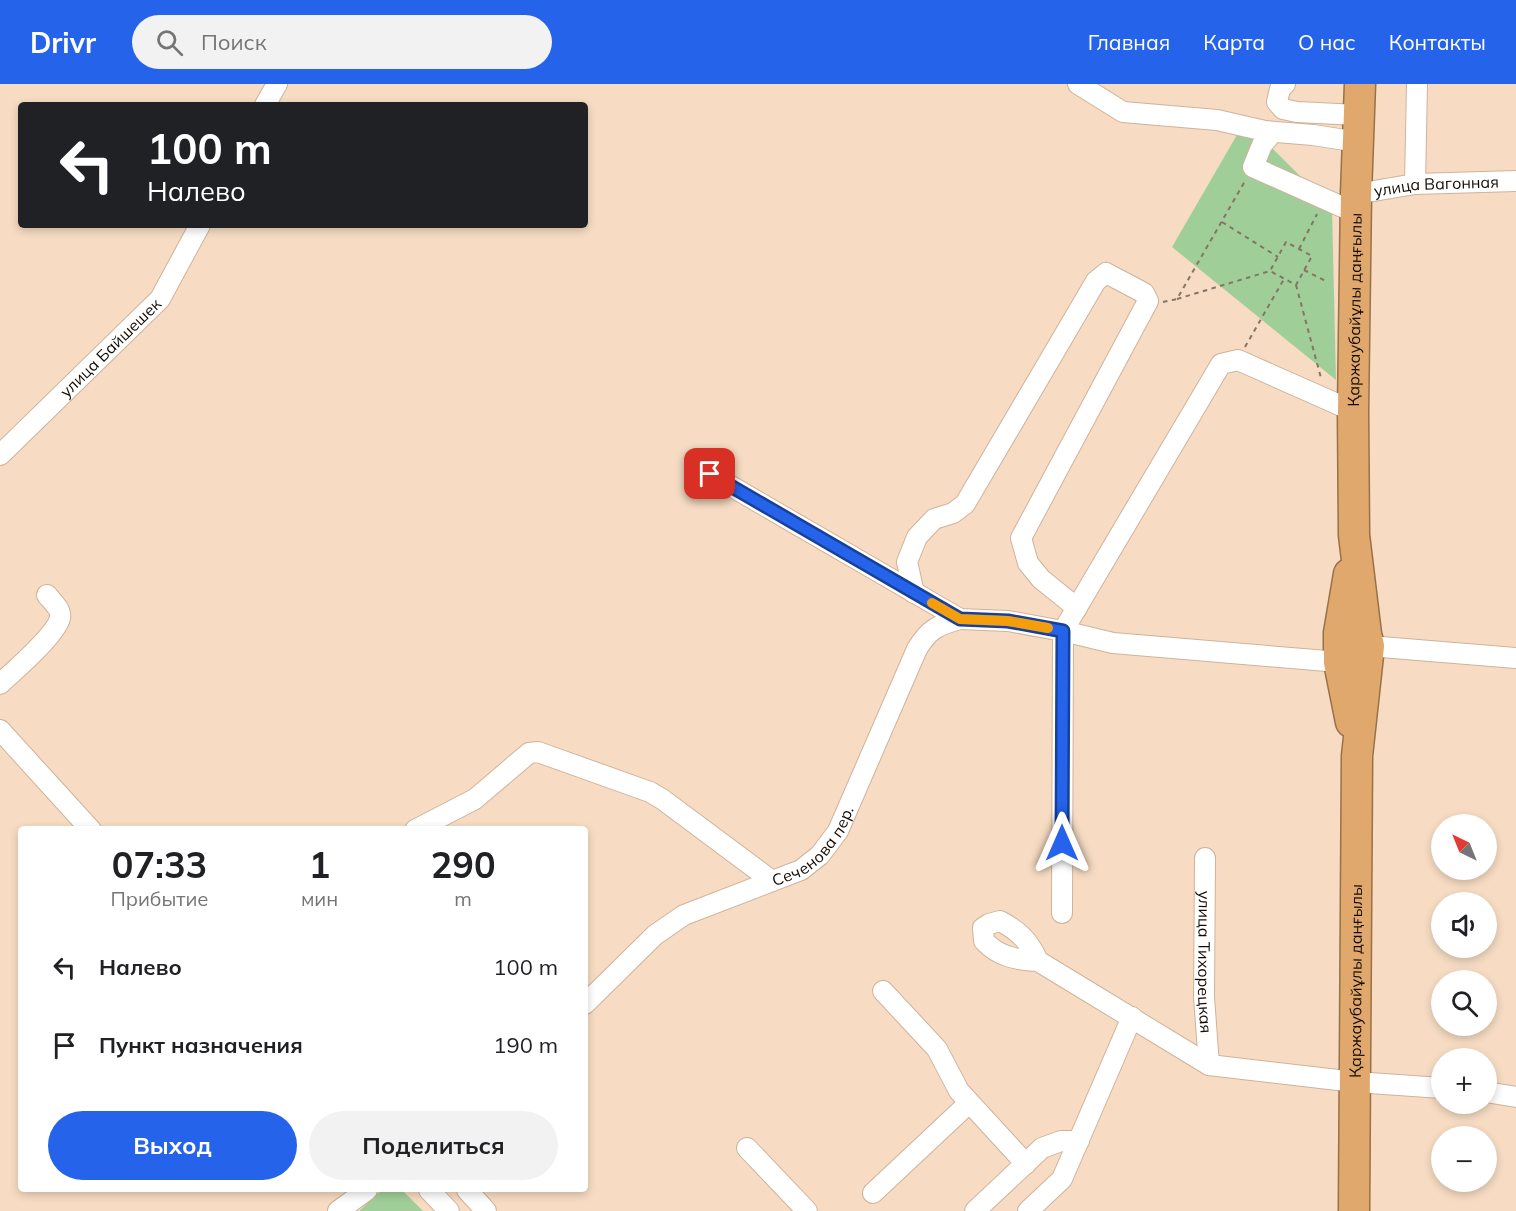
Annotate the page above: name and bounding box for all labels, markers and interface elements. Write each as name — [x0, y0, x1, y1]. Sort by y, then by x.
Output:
search box — [132, 15, 552, 69]
text: Drivr — [30, 25, 96, 60]
icon: search — [153, 26, 186, 59]
text: Поиск — [201, 28, 267, 56]
text: Главная — [1088, 29, 1170, 55]
text: Карта — [1203, 29, 1265, 55]
text: О нас — [1298, 29, 1356, 55]
text: Контакты — [1389, 29, 1486, 55]
text: 100 m — [147, 122, 272, 175]
icon: left — [48, 126, 126, 204]
street label: улица Вагонная — [1372, 172, 1499, 201]
text: Налево — [147, 174, 246, 208]
street label: Қаржаубайұлы даңғылы — [1343, 213, 1366, 407]
street label: улица Байшешек — [55, 293, 165, 401]
pin — [684, 448, 735, 499]
icon: arrive — [693, 457, 726, 490]
street label: Сеченова пер. — [769, 803, 858, 890]
position arrow — [1030, 811, 1094, 875]
north arrow — [1431, 814, 1497, 880]
map controls — [1431, 814, 1497, 1192]
text: 07:33 — [112, 842, 207, 887]
text: 1 — [309, 842, 330, 887]
text: 290 — [431, 842, 496, 887]
street label: Қаржаубайұлы даңғылы — [1345, 884, 1366, 1078]
text: Прибытие — [110, 886, 208, 911]
text: мин — [301, 886, 338, 911]
text: m — [454, 886, 472, 911]
street label: улица Тихорецкая — [1194, 891, 1217, 1034]
button: sound — [1431, 892, 1497, 958]
icon: left — [48, 951, 81, 984]
text: Налево — [99, 953, 182, 981]
text: 100 m — [493, 953, 558, 981]
button: search — [1431, 970, 1497, 1036]
icon: arrive — [48, 1029, 81, 1062]
text: Пункт назначения — [99, 1031, 303, 1059]
text: 190 m — [493, 1031, 558, 1059]
button: + — [1431, 1048, 1497, 1114]
button: Выход — [48, 1111, 297, 1180]
button: Поделиться — [309, 1111, 558, 1180]
button: − — [1431, 1126, 1497, 1192]

